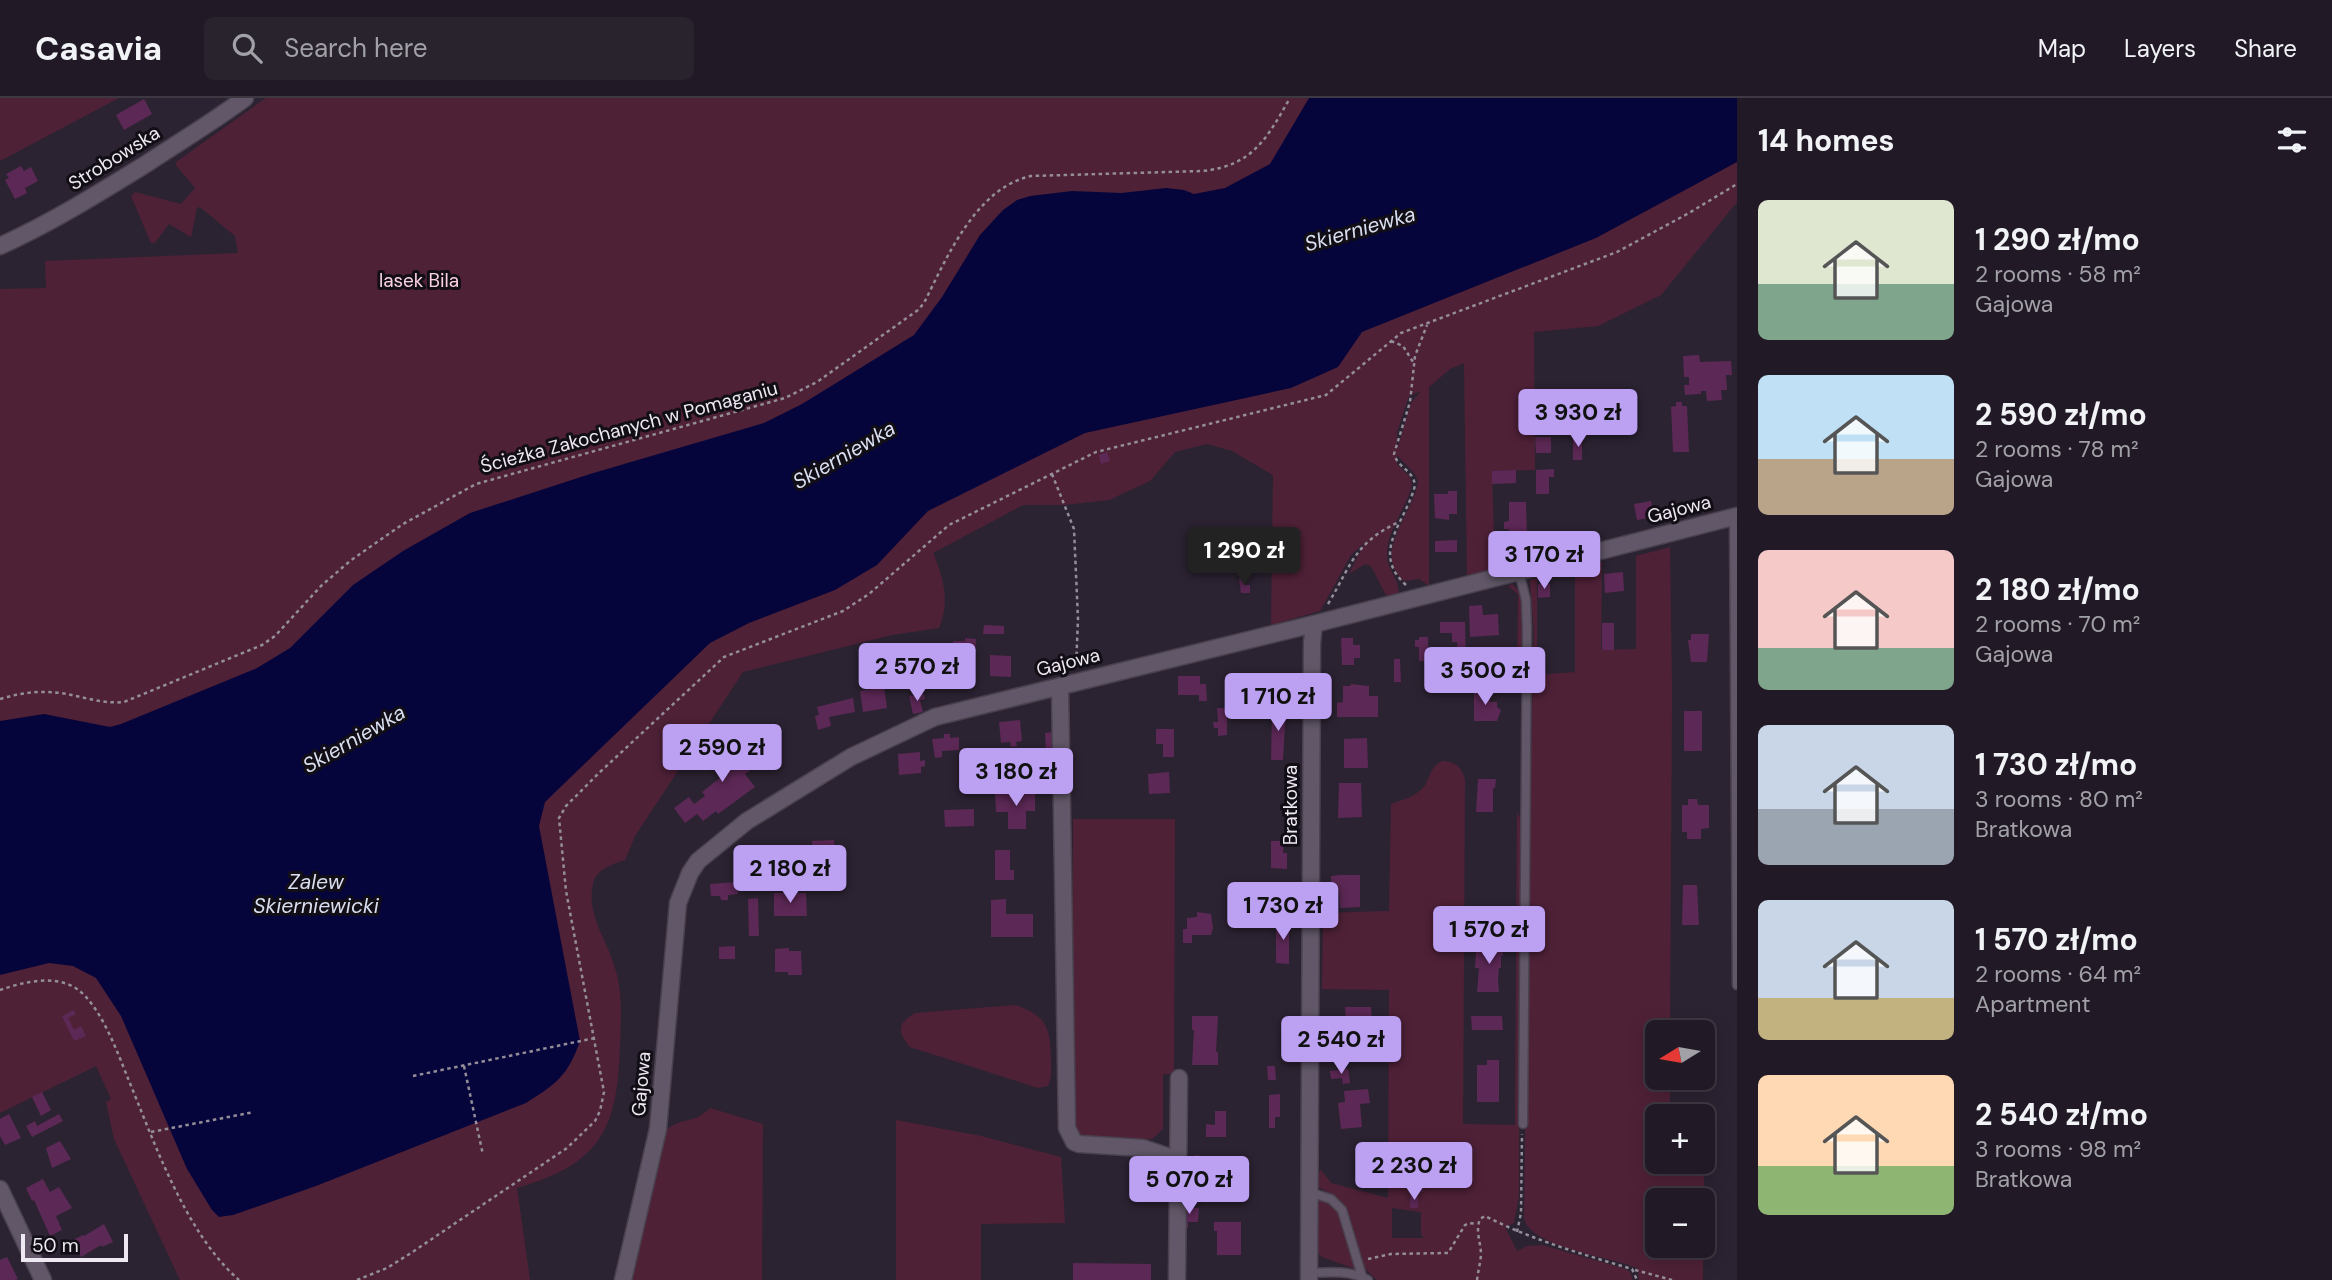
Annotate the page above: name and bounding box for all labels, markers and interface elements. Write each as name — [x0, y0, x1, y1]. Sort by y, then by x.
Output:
search box — [204, 17, 694, 80]
text: Casavia — [35, 27, 162, 70]
icon: search — [228, 29, 266, 67]
text: Search here — [284, 31, 428, 65]
text: Map — [2038, 33, 2086, 64]
text: Layers — [2124, 33, 2196, 64]
text: Share — [2234, 33, 2297, 64]
street label: Strobowska — [64, 120, 164, 196]
text: 14 homes — [1758, 121, 1895, 160]
icon: filters — [2273, 121, 2311, 159]
water label: Skierniewka — [1301, 200, 1419, 258]
text: 1 290 zł/mo — [1975, 220, 2140, 259]
icon: home — [1814, 228, 1898, 312]
text: 2 rooms · 58 m² — [1975, 259, 2141, 289]
park label: lasek Bila — [379, 268, 459, 293]
text: Gajowa — [1975, 289, 2053, 319]
street label: Ścieżka Zakochanych w Pomaganiu — [478, 375, 780, 479]
pin: 3 930 zł — [1506, 390, 1650, 449]
text: 2 590 zł/mo — [1975, 395, 2147, 434]
text: 3 930 zł — [1534, 397, 1622, 427]
icon: home — [1814, 403, 1898, 487]
water label: Skierniewka — [787, 414, 901, 496]
text: 2 rooms · 78 m² — [1975, 434, 2139, 464]
text: Gajowa — [1975, 464, 2053, 494]
street label: Gajowa — [1645, 489, 1713, 529]
pin: 1 290 zł — [1172, 528, 1316, 587]
pin: 3 170 zł — [1472, 532, 1616, 591]
text: 1 290 zł — [1203, 535, 1285, 565]
text: 3 170 zł — [1504, 539, 1584, 569]
text: 2 180 zł/mo — [1975, 570, 2140, 609]
icon: home — [1814, 578, 1898, 662]
text: 2 rooms · 70 m² — [1975, 609, 2140, 639]
text: Gajowa — [1975, 639, 2053, 669]
street label: Gajowa — [1034, 642, 1102, 682]
pin: 2 570 zł — [845, 644, 989, 703]
pin: 3 500 zł — [1413, 648, 1557, 707]
text: 2 570 zł — [875, 651, 959, 681]
text: 3 500 zł — [1440, 655, 1530, 685]
pin: 1 710 zł — [1206, 674, 1350, 733]
text: 1 710 zł — [1241, 681, 1315, 711]
water label: Skierniewka — [297, 698, 411, 780]
pin: 2 590 zł — [650, 724, 794, 784]
text: 2 590 zł — [679, 732, 765, 762]
text: 1 730 zł/mo — [1975, 745, 2137, 784]
pin: 3 180 zł — [944, 748, 1088, 808]
icon: home — [1814, 753, 1898, 837]
text: 3 180 zł — [975, 756, 1057, 786]
street label: Bratkowa — [1278, 765, 1303, 845]
text: 3 rooms · 80 m² — [1975, 784, 2143, 814]
text: Bratkowa — [1975, 814, 2072, 844]
pin: 2 180 zł — [718, 846, 862, 905]
text: 2 180 zł — [749, 853, 831, 883]
water label: Zalew Skierniewicki — [253, 868, 380, 920]
pin: 1 730 zł — [1211, 882, 1355, 942]
text: 1 730 zł — [1243, 890, 1323, 920]
pin: 1 570 zł — [1417, 906, 1561, 966]
text: 1 570 zł — [1449, 914, 1529, 944]
text: 1 570 zł/mo — [1975, 920, 2138, 959]
icon: home — [1814, 928, 1898, 1012]
text: 2 rooms · 64 m² — [1975, 959, 2141, 989]
text: Apartment — [1975, 989, 2090, 1019]
pin: 2 540 zł — [1269, 1016, 1413, 1076]
north arrow — [1645, 1020, 1715, 1090]
map controls — [1645, 1020, 1715, 1258]
text: 2 540 zł — [1297, 1024, 1385, 1054]
street label: Gajowa — [626, 1051, 656, 1117]
text: 2 540 zł/mo — [1975, 1095, 2148, 1134]
icon: home — [1814, 1103, 1898, 1187]
button: + — [1645, 1104, 1715, 1174]
text: 3 rooms · 98 m² — [1975, 1134, 2141, 1164]
pin: 2 230 zł — [1342, 1142, 1486, 1202]
text: 2 230 zł — [1371, 1150, 1457, 1180]
pin: 5 070 zł — [1117, 1156, 1261, 1216]
text: 5 070 zł — [1145, 1164, 1233, 1194]
text: Bratkowa — [1975, 1164, 2072, 1194]
button: − — [1645, 1188, 1715, 1258]
scale bar — [21, 1231, 128, 1263]
text: 50 m — [32, 1233, 79, 1258]

